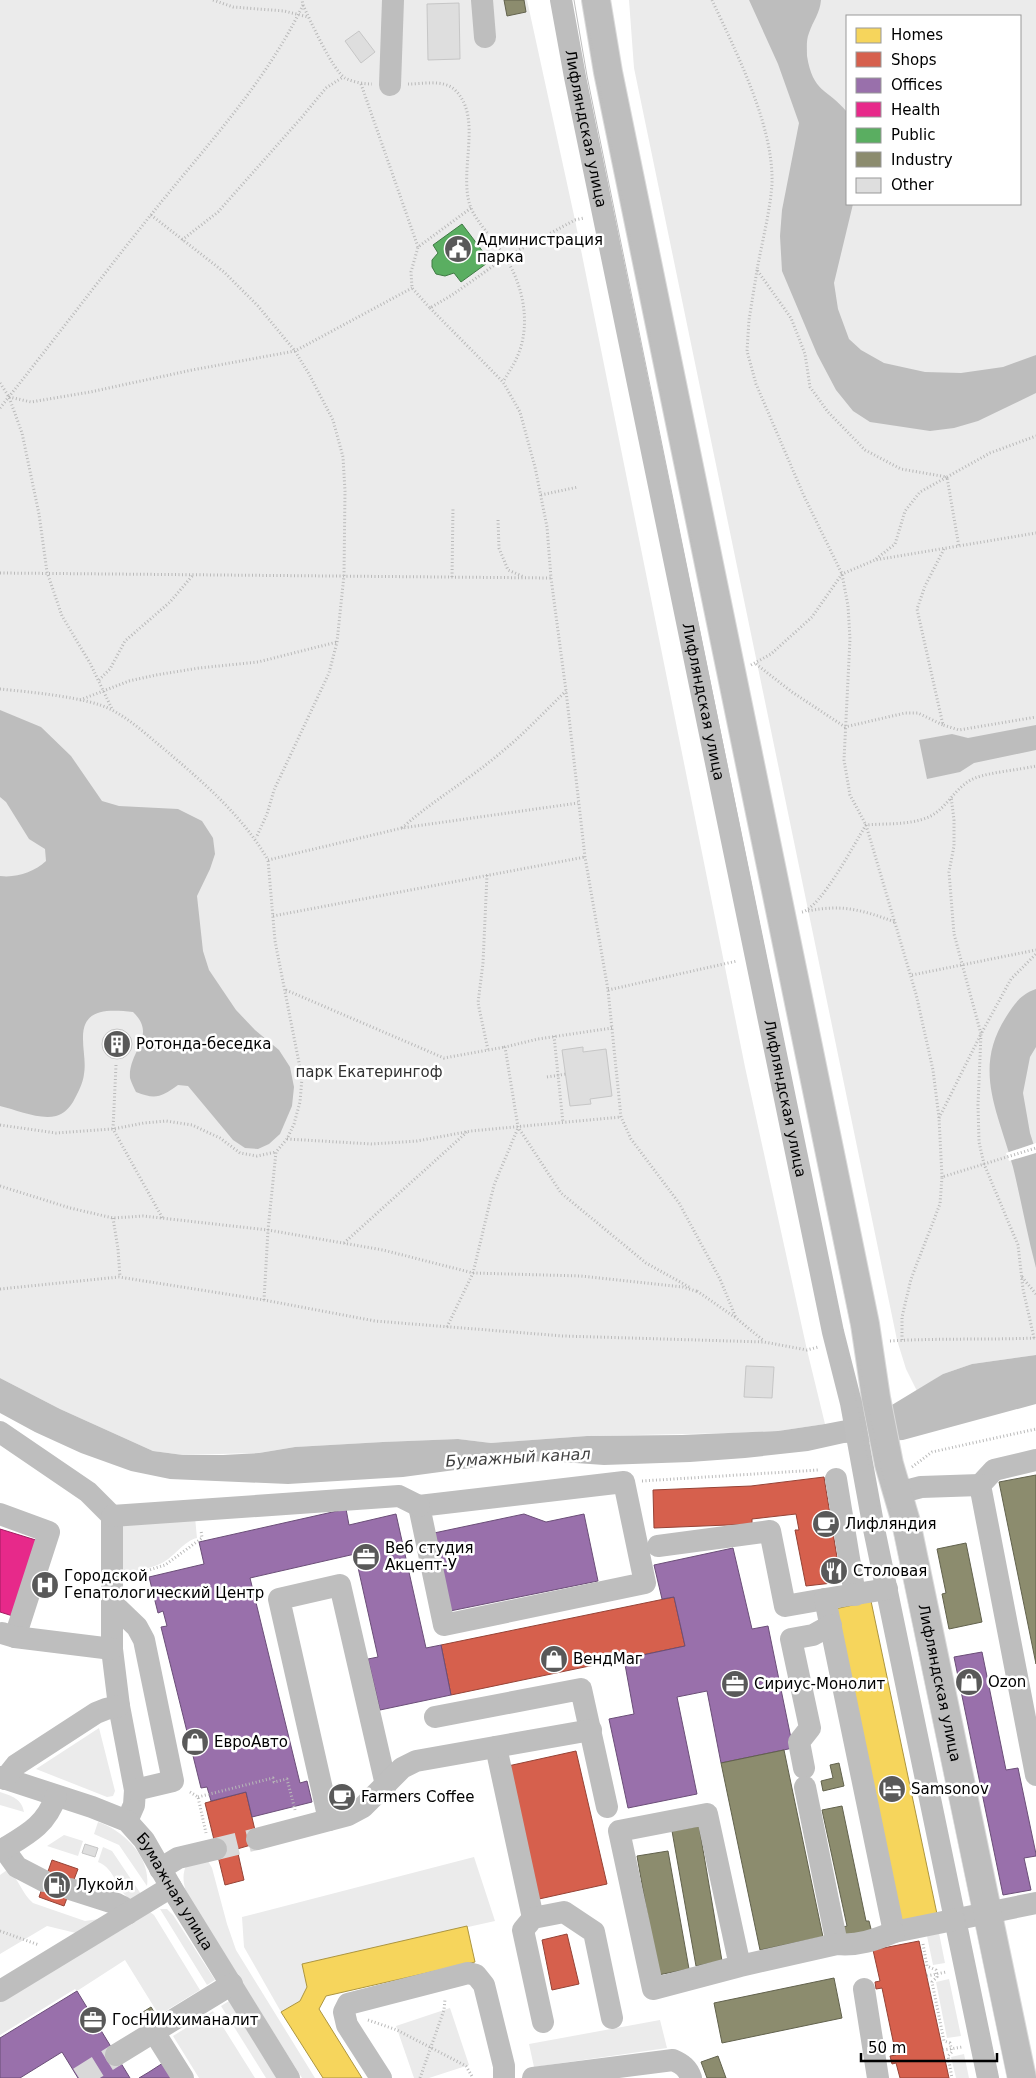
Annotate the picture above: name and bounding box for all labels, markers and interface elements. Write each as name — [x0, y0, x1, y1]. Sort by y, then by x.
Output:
legend — [846, 15, 1021, 205]
text: Homes — [891, 26, 943, 44]
street label: Лифляндская улица — [561, 48, 611, 209]
text: Shops — [891, 51, 937, 69]
text: Offices — [891, 76, 943, 94]
text: Health — [891, 101, 940, 119]
text: Public — [891, 126, 935, 144]
text: Industry — [891, 151, 953, 169]
text: Other — [891, 176, 934, 194]
place label: Администрация парка — [477, 231, 603, 266]
public building icon: Администрация парка — [443, 234, 473, 264]
street label: Лифляндская улица — [678, 621, 728, 782]
street label: Лифляндская улица — [760, 1018, 810, 1179]
building icon: Ротонда-беседка — [102, 1029, 132, 1059]
place label: Ротонда-беседка — [136, 1035, 272, 1053]
park label: парк Екатерингоф — [295, 1063, 443, 1081]
water label: Бумажный канал — [445, 1444, 591, 1471]
cafe icon: Лифляндия — [811, 1509, 841, 1539]
place label: Лифляндия — [845, 1515, 936, 1533]
place label: Веб студия Акцепт-У — [385, 1539, 474, 1574]
office icon: Веб студия Акцепт-У — [351, 1542, 381, 1572]
restaurant icon: Столовая — [819, 1556, 849, 1586]
place label: Столовая — [853, 1562, 927, 1580]
place label: Городской Гепатологический Центр — [64, 1567, 264, 1602]
hospital icon: Городской Гепатологический Центр — [30, 1570, 60, 1600]
street label: Лифляндская улица — [914, 1602, 965, 1763]
shop icon: ВендМаг — [539, 1644, 569, 1674]
place label: ВендМаг — [573, 1650, 643, 1668]
shop icon: Ozon — [954, 1667, 984, 1697]
office icon: Сириус-Монолит — [720, 1669, 750, 1699]
place label: Ozon — [988, 1673, 1026, 1691]
place label: Сириус-Монолит — [754, 1675, 885, 1693]
shop icon: ЕвроАвто — [180, 1727, 210, 1757]
place label: ЕвроАвто — [214, 1733, 288, 1751]
hotel icon: Samsonov — [877, 1774, 907, 1804]
place label: Samsonov — [911, 1780, 989, 1798]
cafe icon: Farmers Coffee — [327, 1782, 357, 1812]
place label: Farmers Coffee — [361, 1788, 474, 1806]
street label: Бумажная улица — [133, 1829, 217, 1954]
fuel station icon: Лукойл — [42, 1870, 72, 1900]
place label: Лукойл — [76, 1876, 134, 1894]
office icon: ГосНИИхиманалит — [78, 2005, 108, 2035]
place label: ГосНИИхиманалит — [112, 2011, 259, 2029]
scale bar — [861, 2030, 997, 2062]
text: 50 m — [868, 2039, 906, 2057]

